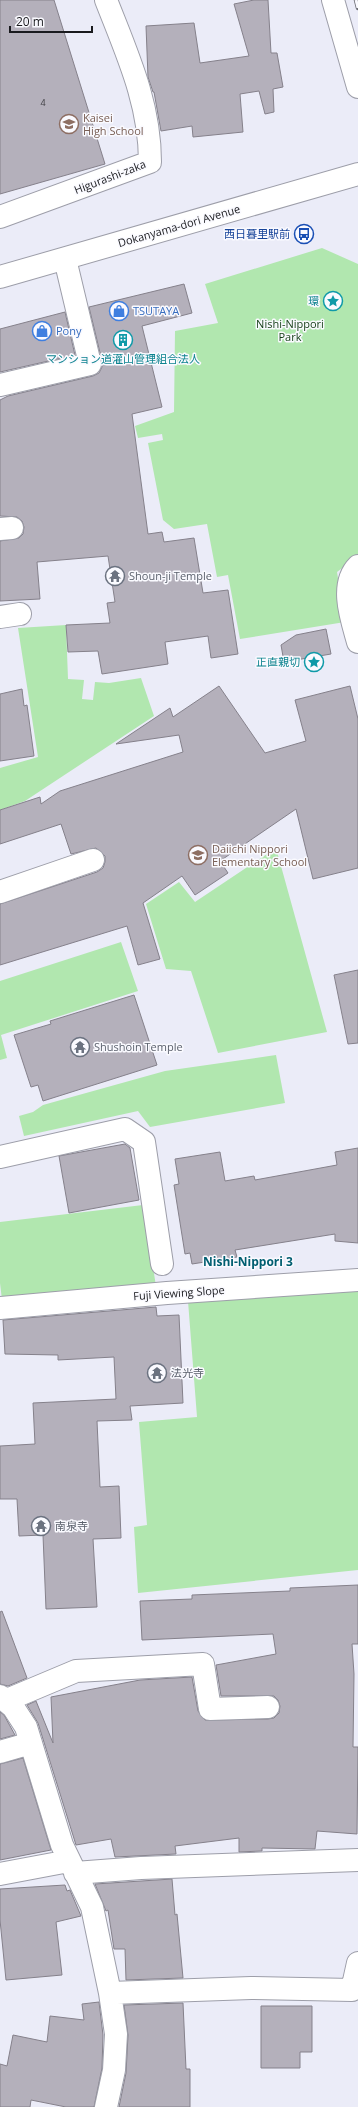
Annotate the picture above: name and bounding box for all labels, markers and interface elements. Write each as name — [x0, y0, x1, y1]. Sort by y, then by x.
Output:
scale bar — [10, 8, 92, 34]
text: 20 m — [16, 13, 44, 30]
house number: 4 — [40, 96, 46, 109]
place label: Kaisei High School — [83, 110, 144, 138]
school or university icon: Kaisei High School — [58, 113, 80, 135]
street label: Higurashi-zaka — [72, 156, 148, 197]
street label: Dokanyama-dori Avenue — [116, 201, 242, 250]
bus stop icon: 西日暮里駅前 — [293, 223, 315, 245]
place label: 西日暮里駅前 — [224, 226, 290, 241]
place icon: 環 — [322, 290, 344, 312]
place label: 環 — [308, 293, 319, 308]
shop icon: TSUTAYA — [108, 300, 130, 322]
place label: TSUTAYA — [133, 303, 179, 318]
park label: Nishi-Nippori Park — [256, 316, 324, 344]
shop icon: Pony — [31, 320, 53, 342]
place label: Pony — [56, 323, 82, 338]
building icon: マンション道灌山管理組合法人 — [112, 329, 134, 351]
place label: マンション道灌山管理組合法人 — [46, 351, 200, 366]
temple icon: Shoun-ji Temple — [104, 565, 126, 587]
place label: Shoun-ji Temple — [129, 568, 212, 583]
place icon: 正直親切 — [303, 651, 325, 673]
place label: 正直親切 — [256, 654, 300, 669]
place label: Daiichi Nippori Elementary School — [212, 841, 307, 869]
school or university icon: Daiichi Nippori Elementary School — [187, 844, 209, 866]
temple icon: Shushoin Temple — [69, 1036, 91, 1058]
place label: Shushoin Temple — [94, 1039, 183, 1054]
district label: Nishi-Nippori 3 — [203, 1253, 293, 1270]
street label: Fuji Viewing Slope — [133, 1282, 225, 1303]
temple icon: 法光寺 — [146, 1362, 168, 1384]
place label: 法光寺 — [171, 1365, 204, 1380]
temple icon: 南泉寺 — [30, 1515, 52, 1537]
place label: 南泉寺 — [55, 1518, 88, 1533]

